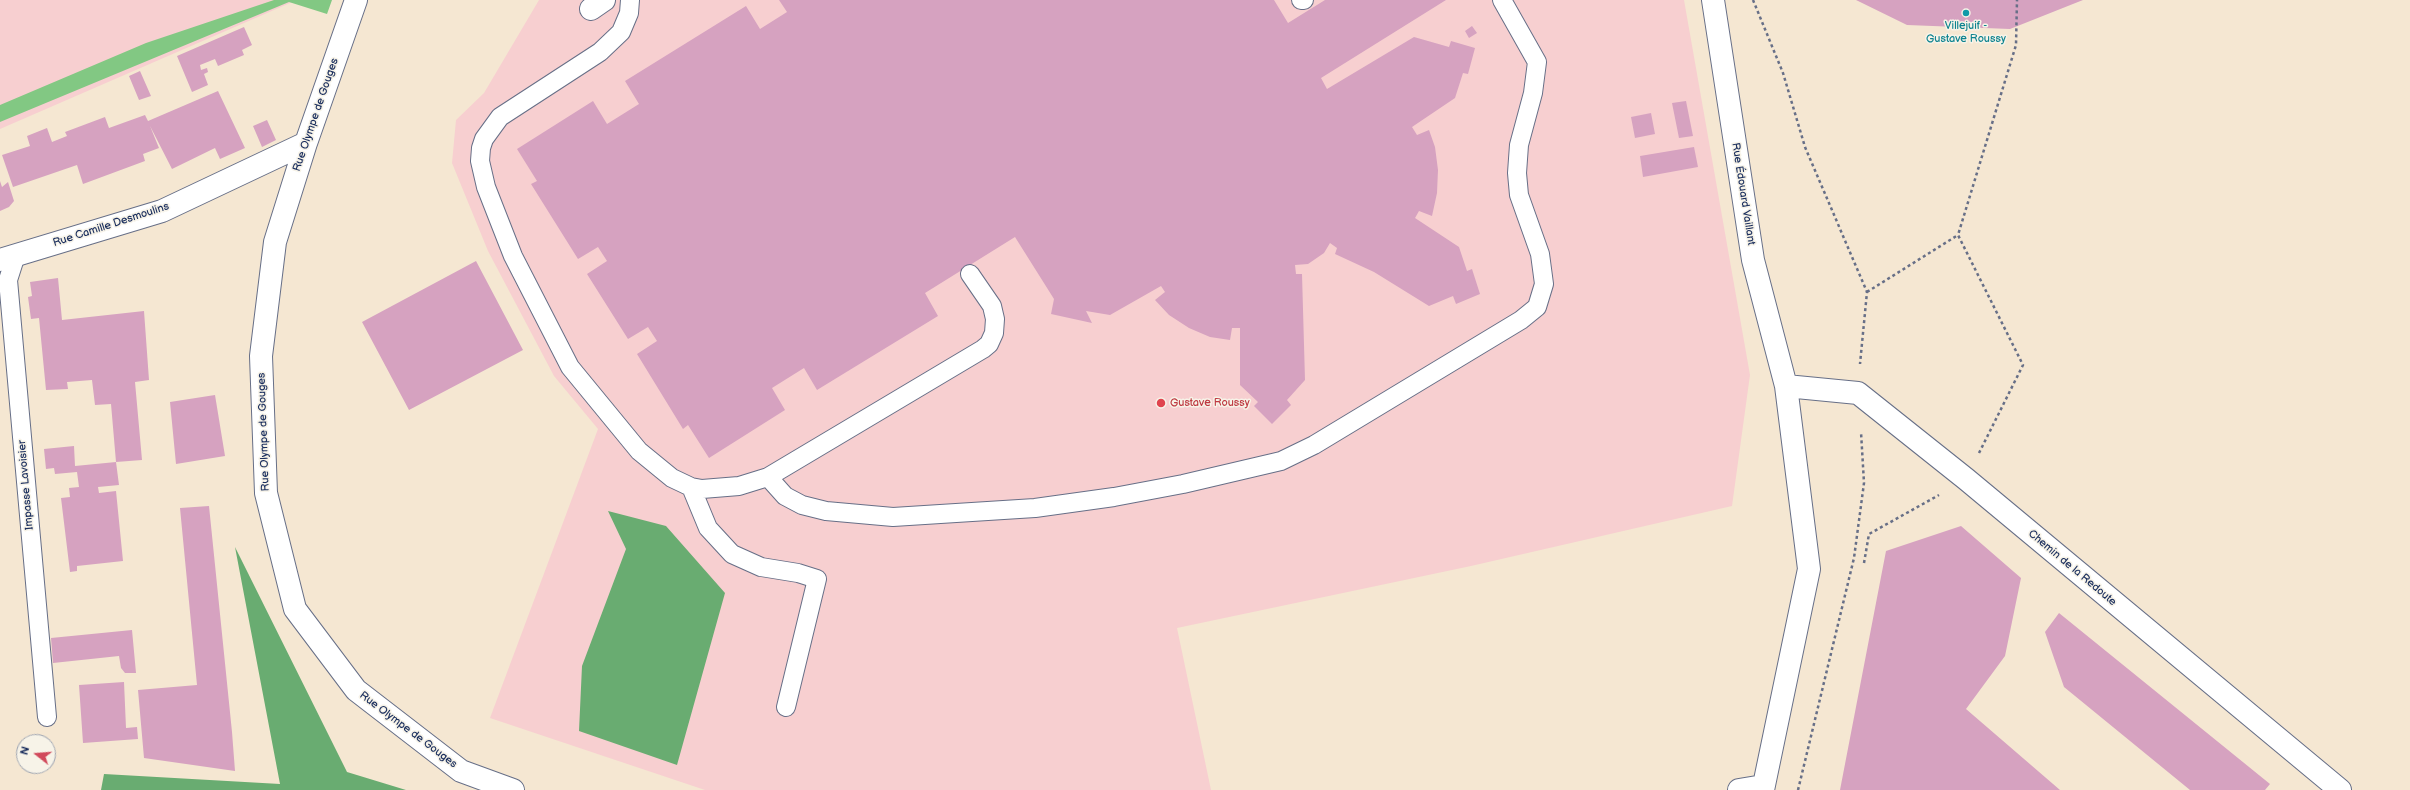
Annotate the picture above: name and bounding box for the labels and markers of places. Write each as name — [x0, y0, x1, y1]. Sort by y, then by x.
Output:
marker: Villejuif - Gustave Roussy — [1961, 8, 1971, 18]
place label: Villejuif - Gustave Roussy — [1926, 19, 2006, 45]
place label: Gustave Roussy — [1170, 396, 1250, 410]
marker: Gustave Roussy — [1155, 397, 1167, 409]

